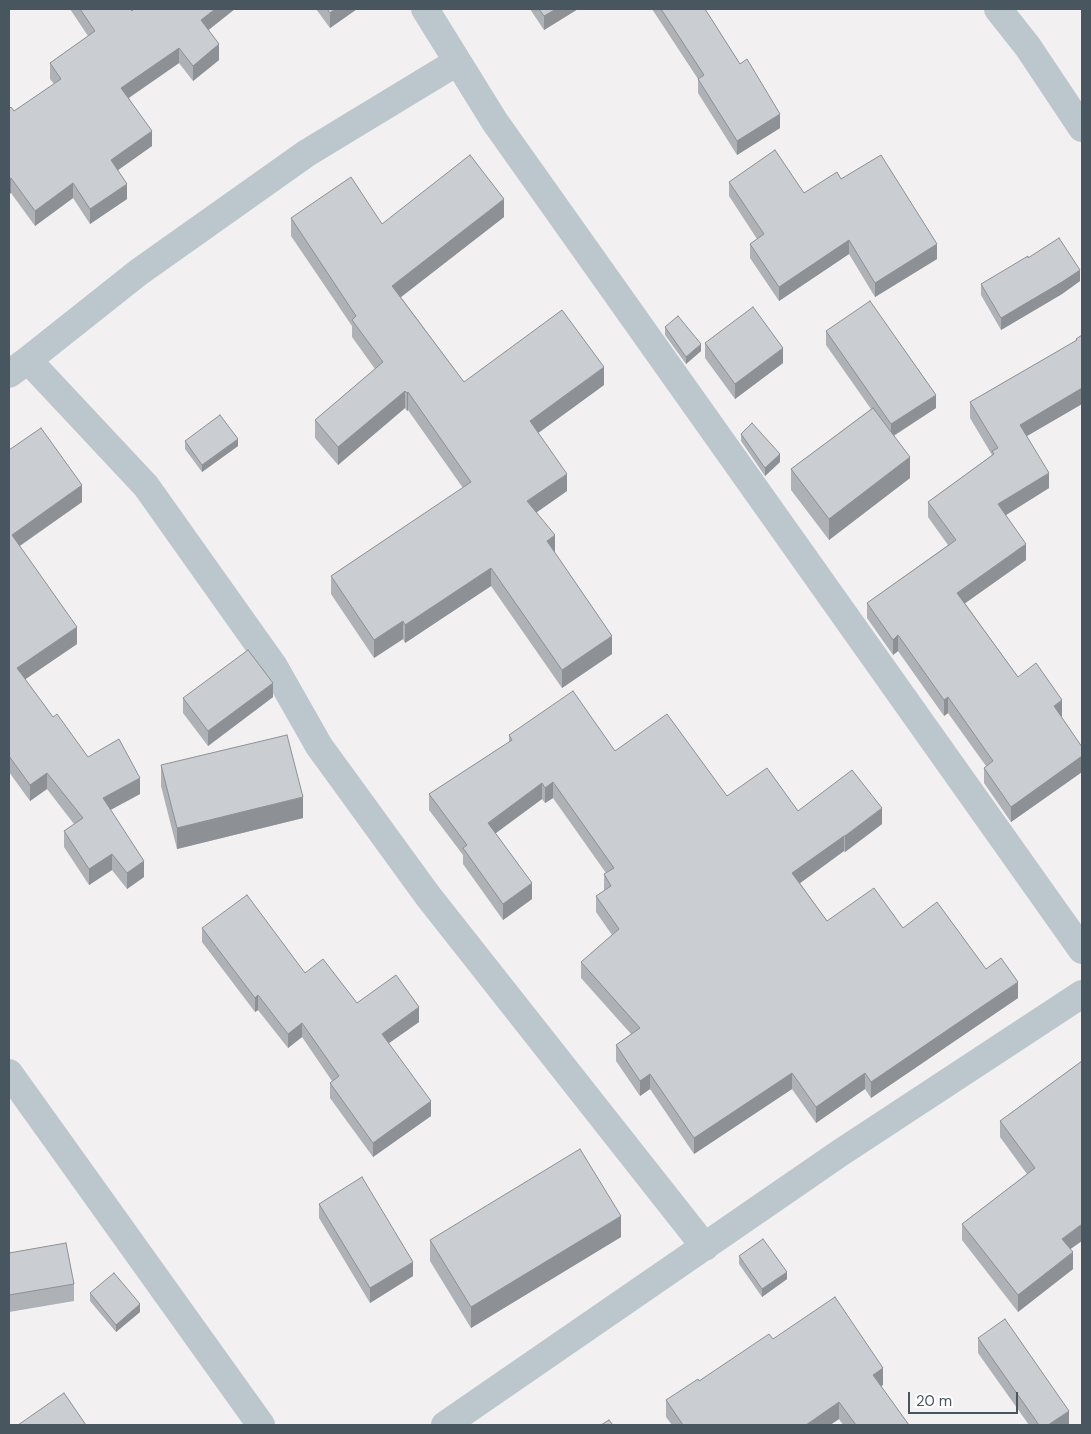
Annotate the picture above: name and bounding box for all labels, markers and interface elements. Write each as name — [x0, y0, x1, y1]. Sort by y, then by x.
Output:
scale bar — [911, 1382, 1021, 1414]
text: 20 m — [916, 1391, 952, 1411]

